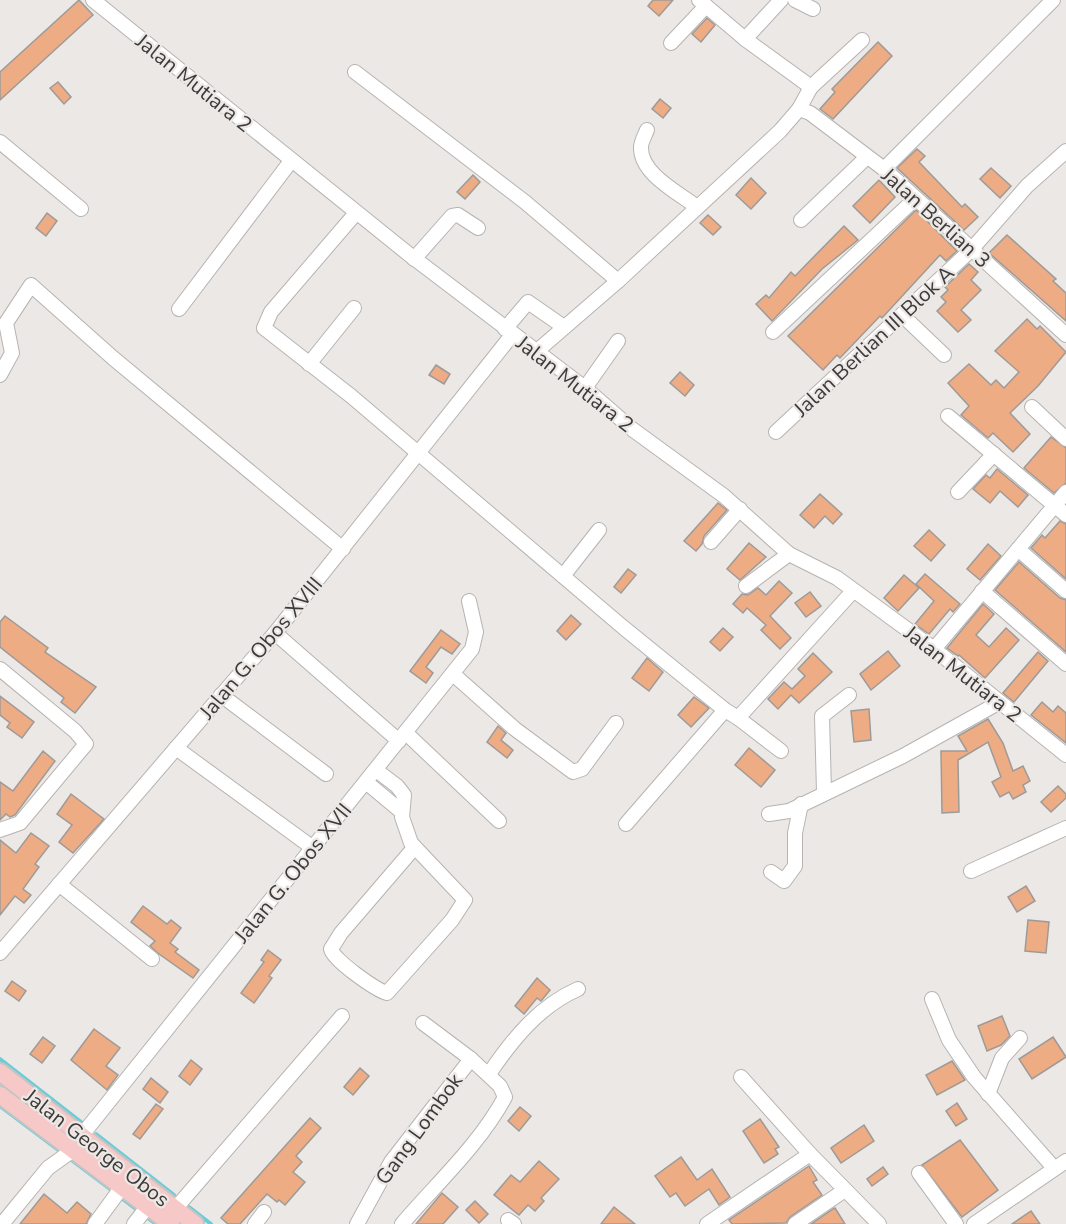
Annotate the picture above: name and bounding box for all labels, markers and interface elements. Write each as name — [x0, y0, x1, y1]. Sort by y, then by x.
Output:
street label: Jalan Mutiara 2 — [129, 27, 258, 139]
street label: Jalan Berlian 3 — [875, 161, 997, 274]
street label: Jalan Berlian III Blok A — [787, 259, 960, 423]
street label: Jalan Mutiara 2 — [510, 329, 640, 439]
street label: Jalan G. Obos XVIII — [193, 571, 329, 726]
street label: Jalan Mutiara 2 — [898, 619, 1028, 729]
street label: Jalan G. Obos XVII — [227, 797, 358, 949]
street label: Gang Lombok — [369, 1067, 469, 1190]
street label: Jalan George Obos — [18, 1082, 175, 1214]

